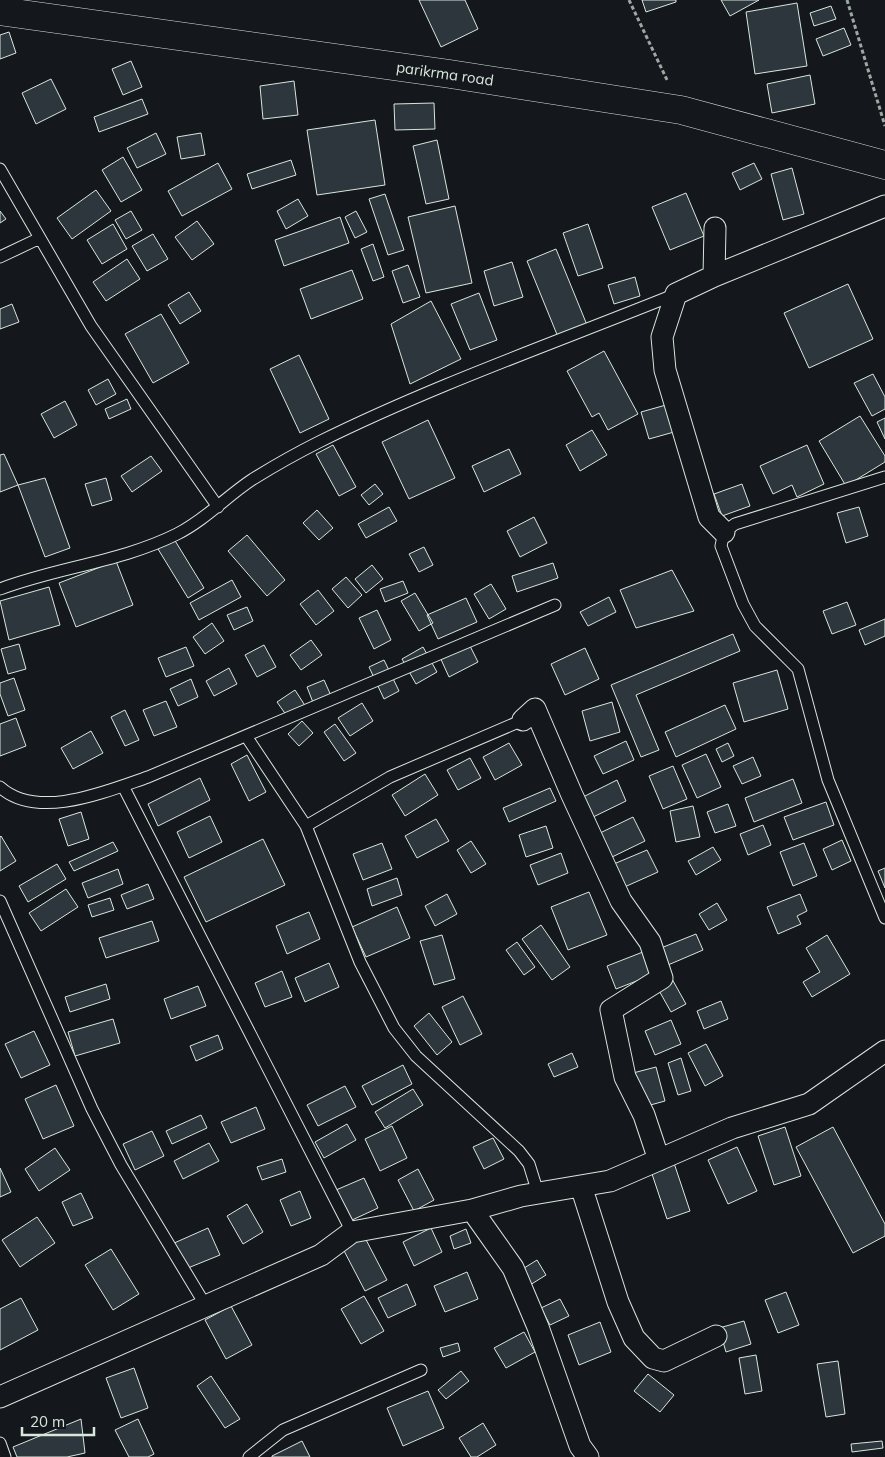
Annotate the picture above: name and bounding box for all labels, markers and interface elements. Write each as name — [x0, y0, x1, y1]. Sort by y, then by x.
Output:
street label: parikrma road — [395, 57, 495, 90]
scale bar — [22, 1404, 95, 1436]
text: 20 m — [30, 1412, 65, 1431]

